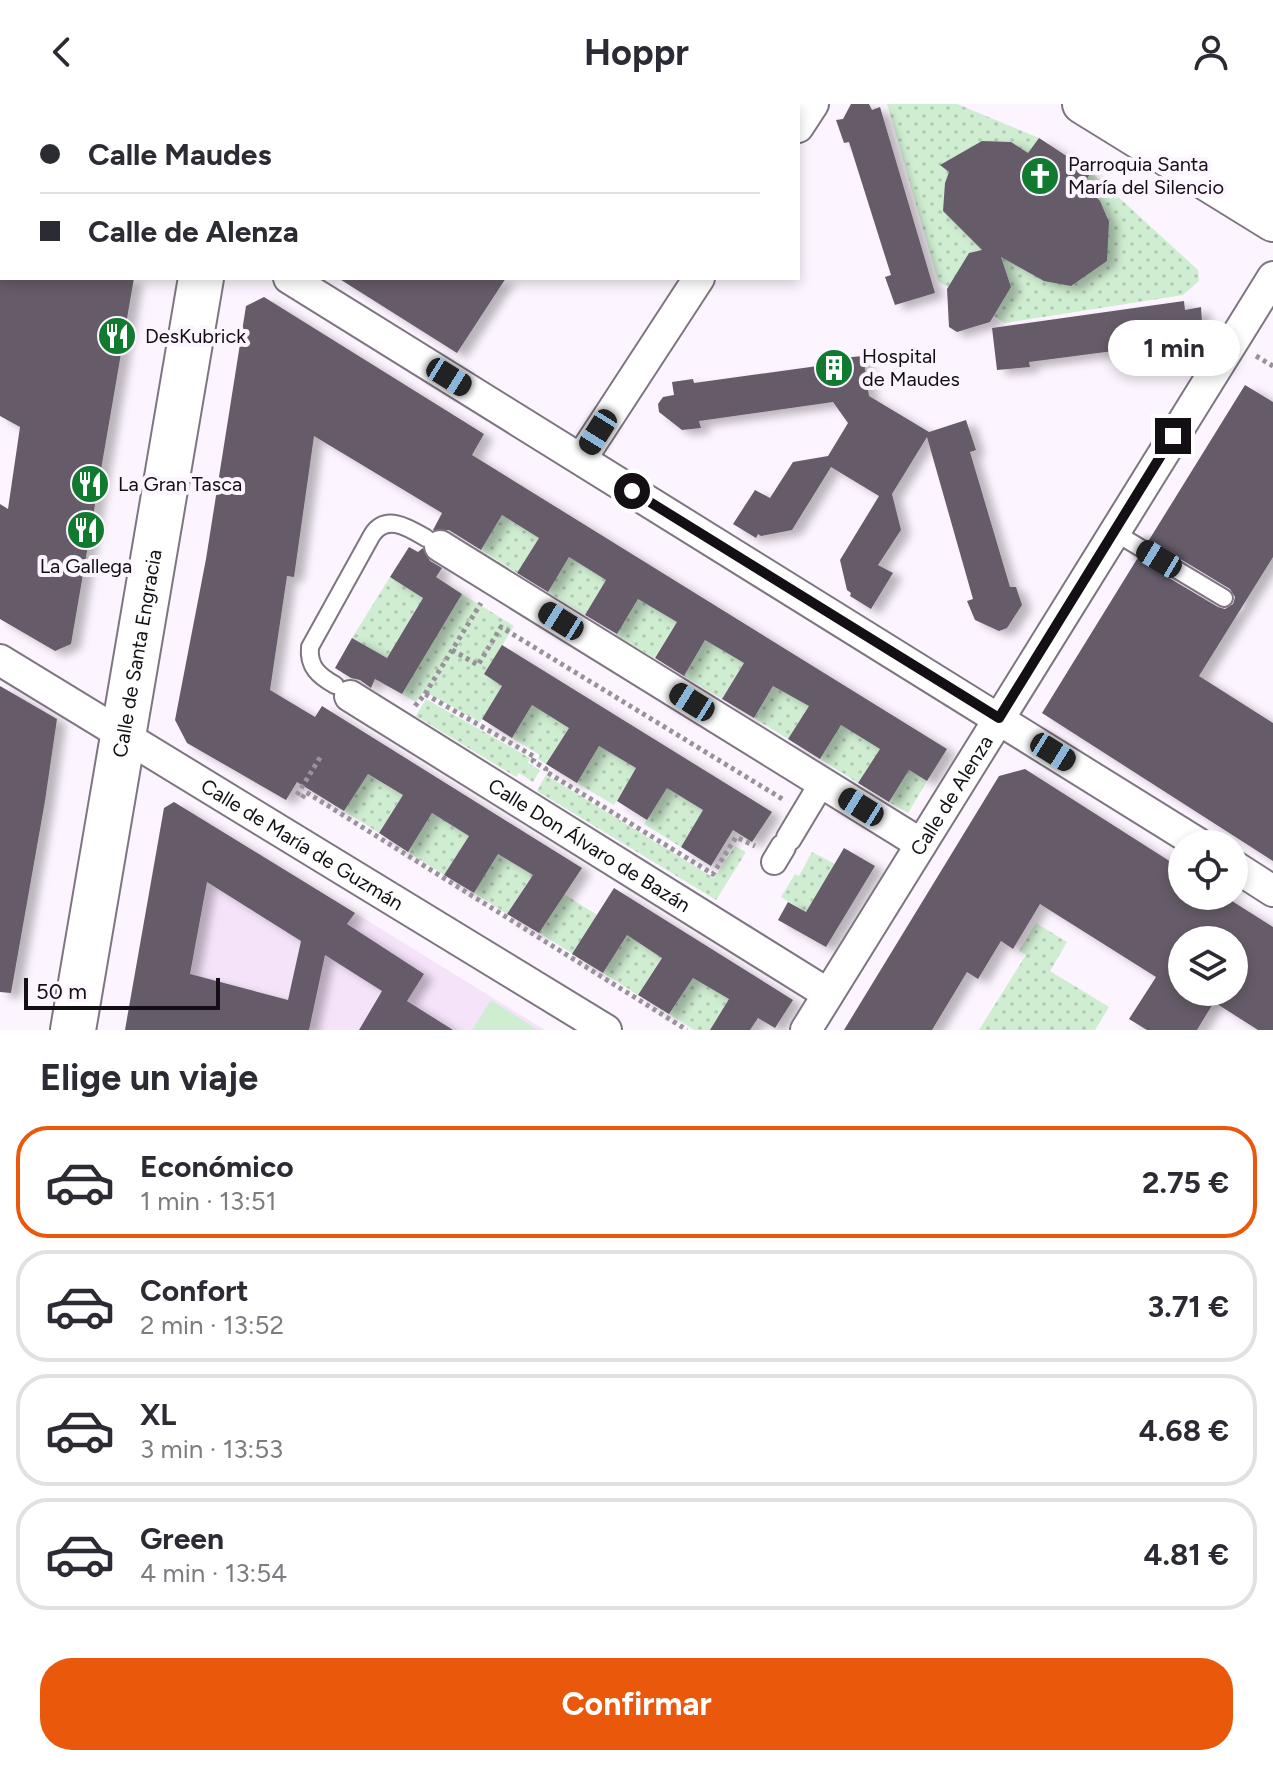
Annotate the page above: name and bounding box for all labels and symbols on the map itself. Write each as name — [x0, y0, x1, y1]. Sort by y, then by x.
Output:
place label: Parroquia Santa María del Silencio — [1068, 152, 1224, 199]
church icon: Parroquia Santa María del Silencio — [1019, 155, 1061, 197]
restaurant icon: DesKubrick — [96, 315, 138, 357]
callout: 1 min — [1107, 320, 1239, 376]
place label: DesKubrick — [145, 324, 246, 348]
place label: Hospital de Maudes — [862, 344, 960, 391]
building icon: Hospital de Maudes — [813, 347, 855, 389]
car — [422, 354, 476, 400]
car — [575, 405, 621, 459]
route end — [1155, 418, 1191, 454]
restaurant icon: La Gran Tasca — [69, 463, 111, 505]
place label: La Gran Tasca — [118, 472, 242, 496]
route start — [614, 473, 650, 509]
restaurant icon: La Gallega — [65, 509, 107, 551]
car — [1132, 536, 1186, 582]
street label: Calle de Santa Engracia — [108, 548, 167, 759]
place label: La Gallega — [40, 554, 132, 578]
car — [534, 598, 588, 644]
car — [665, 679, 719, 725]
car — [1026, 729, 1080, 775]
street label: Calle de Alenza — [905, 731, 998, 860]
street label: Calle Don Álvaro de Bazán — [484, 773, 695, 917]
street label: Calle de María de Guzmán — [197, 774, 408, 915]
car — [834, 784, 888, 830]
scale bar — [24, 974, 220, 1010]

